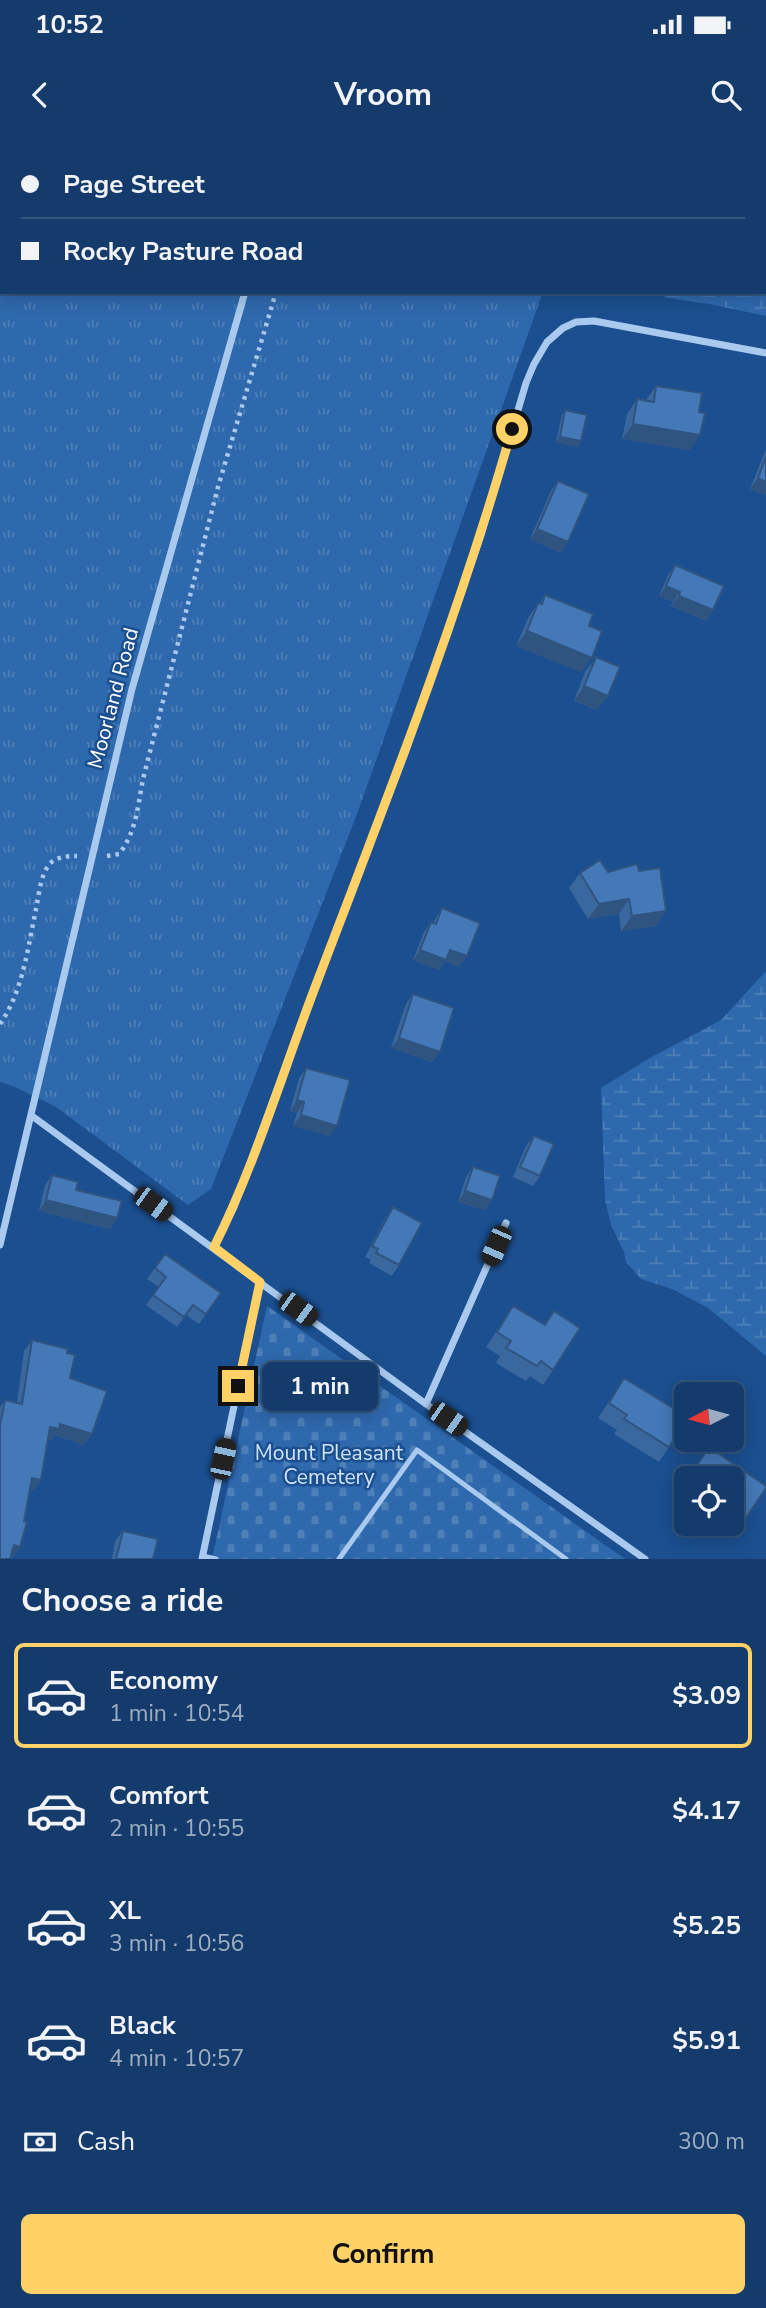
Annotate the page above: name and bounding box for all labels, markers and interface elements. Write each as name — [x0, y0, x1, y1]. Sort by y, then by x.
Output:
text: 10:52 — [35, 7, 104, 42]
text: Vroom — [334, 73, 432, 116]
icon: back — [21, 76, 59, 114]
icon: search — [707, 76, 745, 114]
text: Page Street — [63, 167, 205, 202]
text: Rocky Pasture Road — [63, 234, 303, 269]
route start — [496, 413, 528, 445]
street label: Moorland Road — [81, 625, 145, 771]
car — [130, 1183, 177, 1225]
car — [478, 1223, 515, 1269]
car — [275, 1288, 322, 1330]
callout: 1 min — [262, 1362, 378, 1410]
route end — [222, 1370, 254, 1402]
text: 1 min — [290, 1371, 350, 1402]
north arrow — [674, 1382, 744, 1452]
map controls — [674, 1382, 744, 1536]
car — [425, 1398, 472, 1440]
car — [209, 1436, 238, 1482]
park label: Mount Pleasant Cemetery — [255, 1439, 404, 1491]
button: locate — [674, 1466, 744, 1536]
text: Choose a ride — [21, 1579, 223, 1622]
text: Economy — [109, 1663, 218, 1698]
icon: car — [25, 1664, 88, 1727]
text: $3.09 — [672, 1678, 741, 1713]
text: 1 min · 10:54 — [109, 1698, 244, 1729]
text: Comfort — [109, 1778, 209, 1813]
icon: car — [25, 1779, 88, 1842]
text: $4.17 — [672, 1793, 741, 1828]
text: 2 min · 10:55 — [109, 1813, 244, 1844]
text: XL — [109, 1893, 141, 1928]
icon: car — [25, 1894, 88, 1957]
text: $5.25 — [672, 1908, 741, 1943]
text: 3 min · 10:56 — [109, 1928, 244, 1959]
text: Black — [109, 2008, 176, 2043]
icon: car — [25, 2009, 88, 2072]
text: $5.91 — [672, 2023, 741, 2058]
text: 4 min · 10:57 — [109, 2043, 244, 2074]
icon: cash — [21, 2123, 59, 2161]
text: Cash — [77, 2124, 135, 2159]
text: 300 m — [678, 2126, 745, 2157]
button: Confirm — [21, 2214, 745, 2294]

